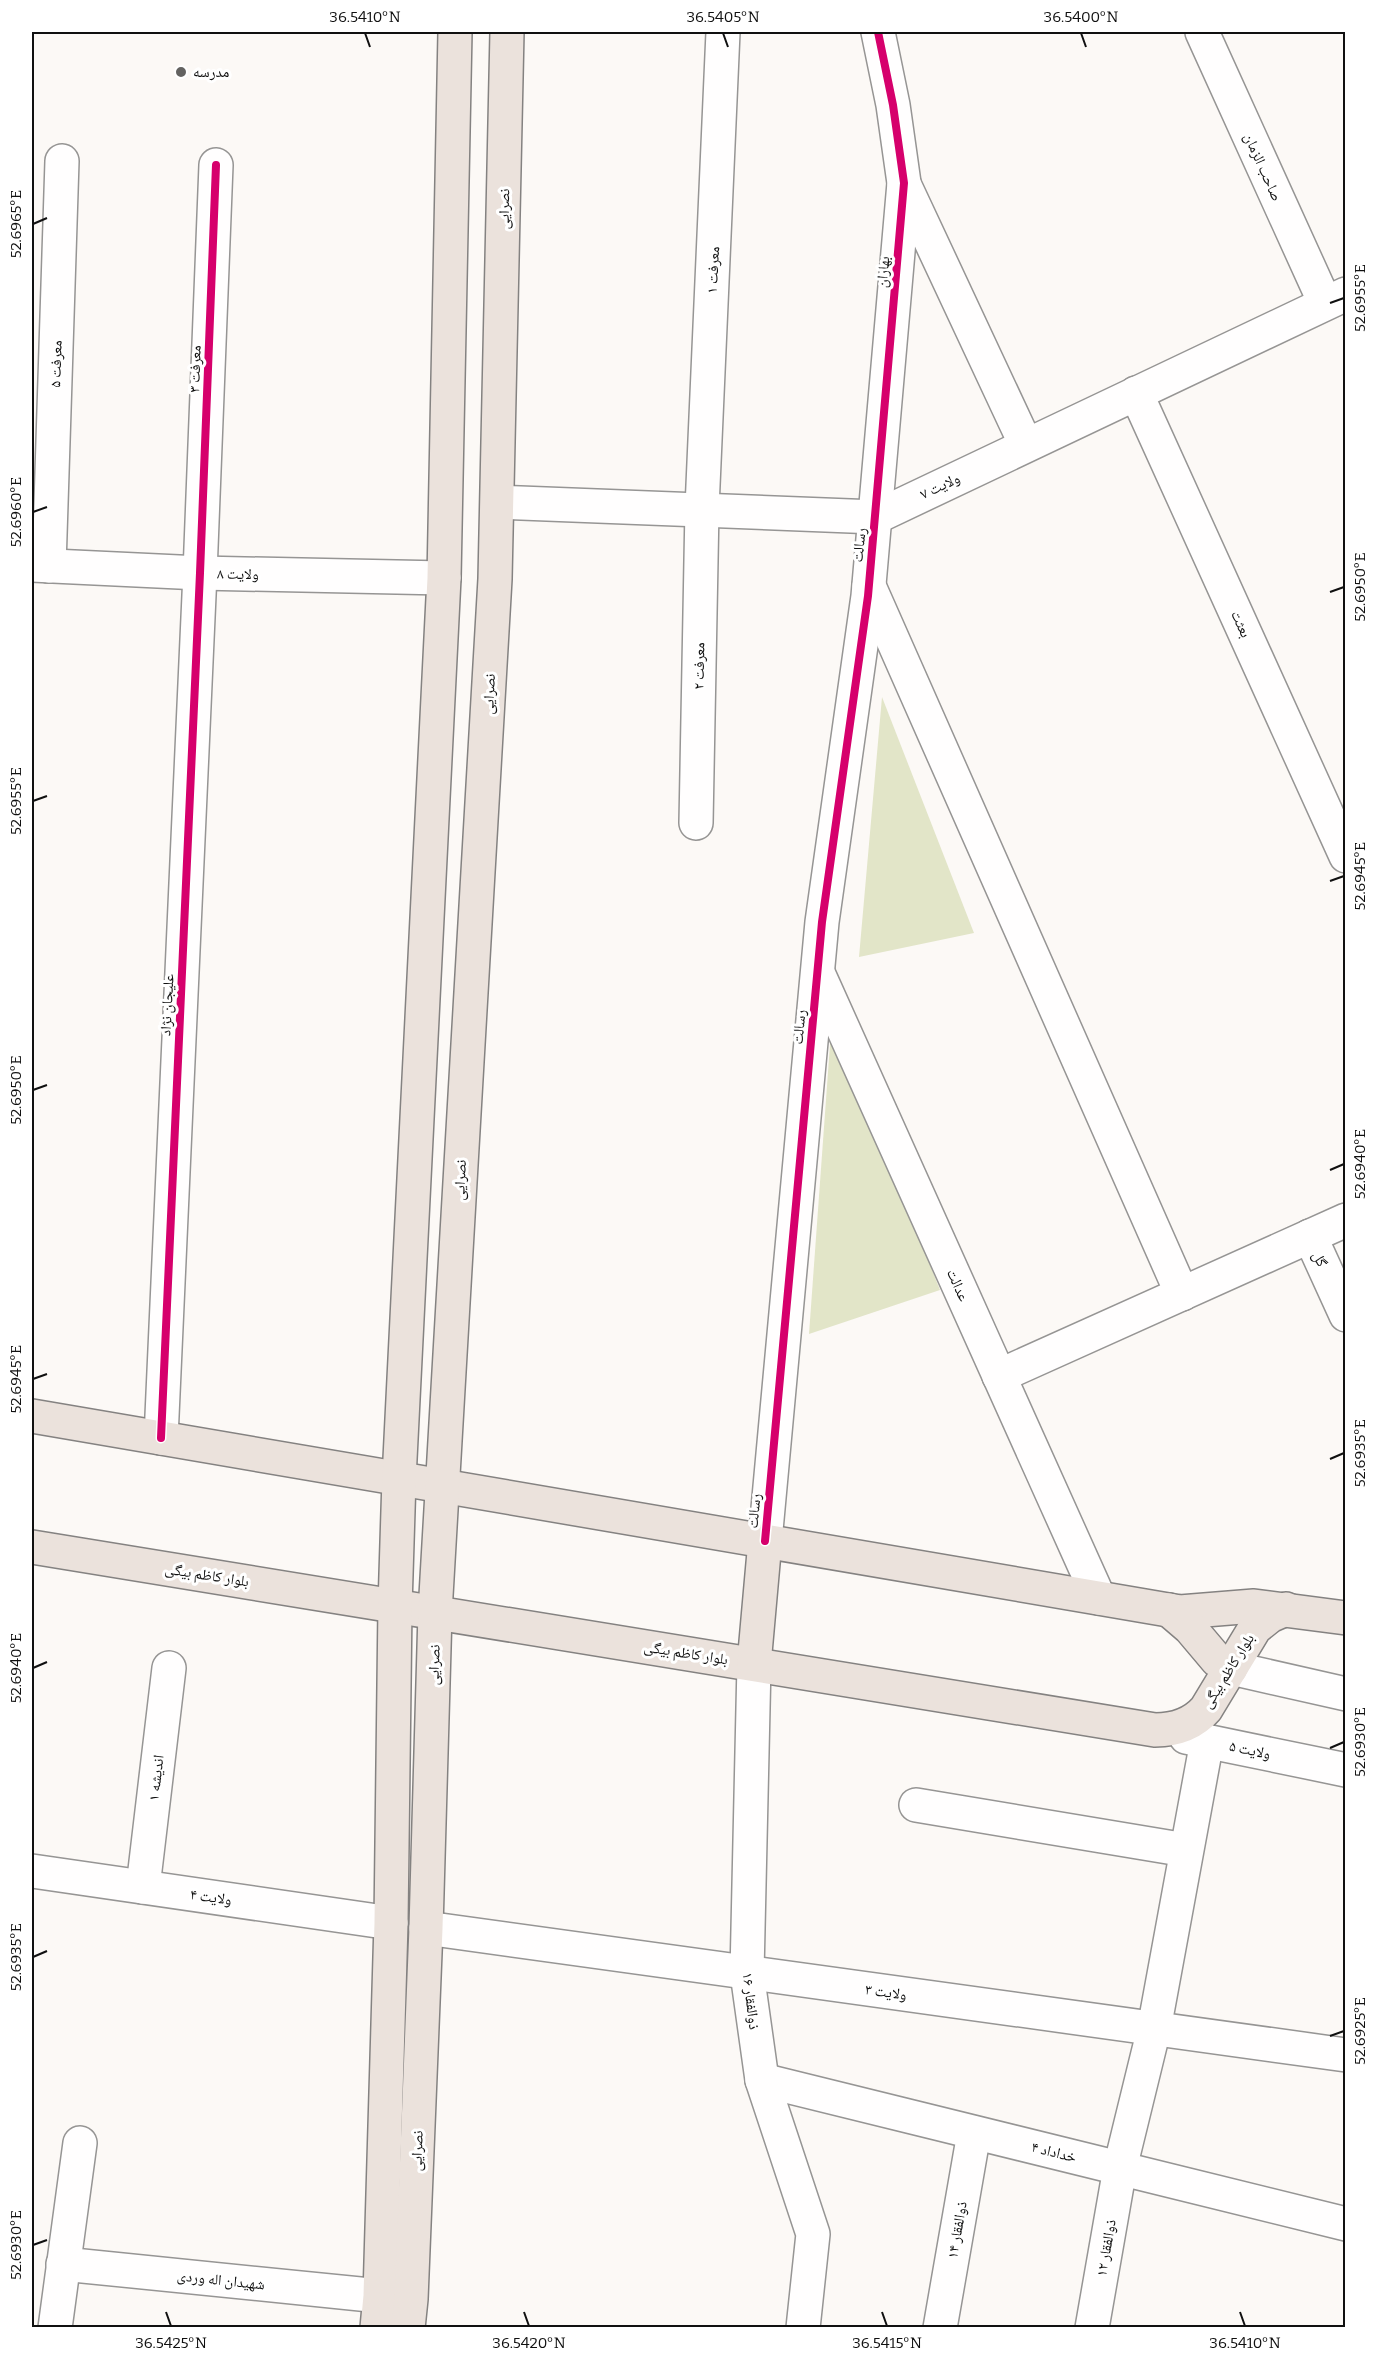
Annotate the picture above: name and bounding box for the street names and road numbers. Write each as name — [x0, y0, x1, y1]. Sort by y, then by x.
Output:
street label: صاحب الزمان — [1239, 130, 1286, 204]
street label: نصرایی — [495, 188, 514, 230]
street label: معرفت ۱ — [703, 246, 723, 294]
street label: بهاران — [873, 255, 894, 289]
street label: معرفت ۵ — [46, 340, 66, 388]
street label: معرفت ۳ — [185, 345, 205, 393]
street label: ولایت ۷ — [917, 469, 963, 503]
street label: رسالت — [848, 527, 870, 563]
street label: ولایت ۸ — [217, 565, 259, 583]
street label: بعثت — [1227, 608, 1255, 640]
street label: معرفت ۲ — [690, 642, 708, 690]
street label: نصرایی — [479, 673, 500, 715]
street label: علیجان نژاد — [156, 973, 179, 1037]
street label: رسالت — [789, 1009, 810, 1045]
street label: نصرایی — [450, 1159, 471, 1201]
street label: گل — [1308, 1248, 1331, 1270]
street label: عدالت — [943, 1266, 973, 1304]
street label: رسالت — [744, 1493, 765, 1529]
street label: بلوار کاظم بیگی — [164, 1559, 250, 1592]
street label: بلوار کاظم بیگی — [1198, 1630, 1259, 1712]
street label: بلوار کاظم بیگی — [643, 1637, 729, 1670]
street label: نصرایی — [424, 1644, 445, 1686]
street label: ولایت ۵ — [1228, 1737, 1272, 1763]
street label: اندیشه ۱ — [144, 1754, 168, 1802]
street label: ولایت ۴ — [189, 1885, 233, 1909]
street label: ذوالفقار ۱۶ — [739, 1971, 763, 2031]
street label: ولایت ۳ — [864, 1980, 908, 2004]
street label: نصرایی — [407, 2130, 428, 2172]
street label: خداداد ۴ — [1030, 2138, 1079, 2166]
street label: ذوالفقار ۱۴ — [943, 2200, 971, 2260]
street label: ذوالفقار ۱۲ — [1092, 2218, 1120, 2278]
street label: شهیدان اله وردی — [176, 2266, 266, 2295]

